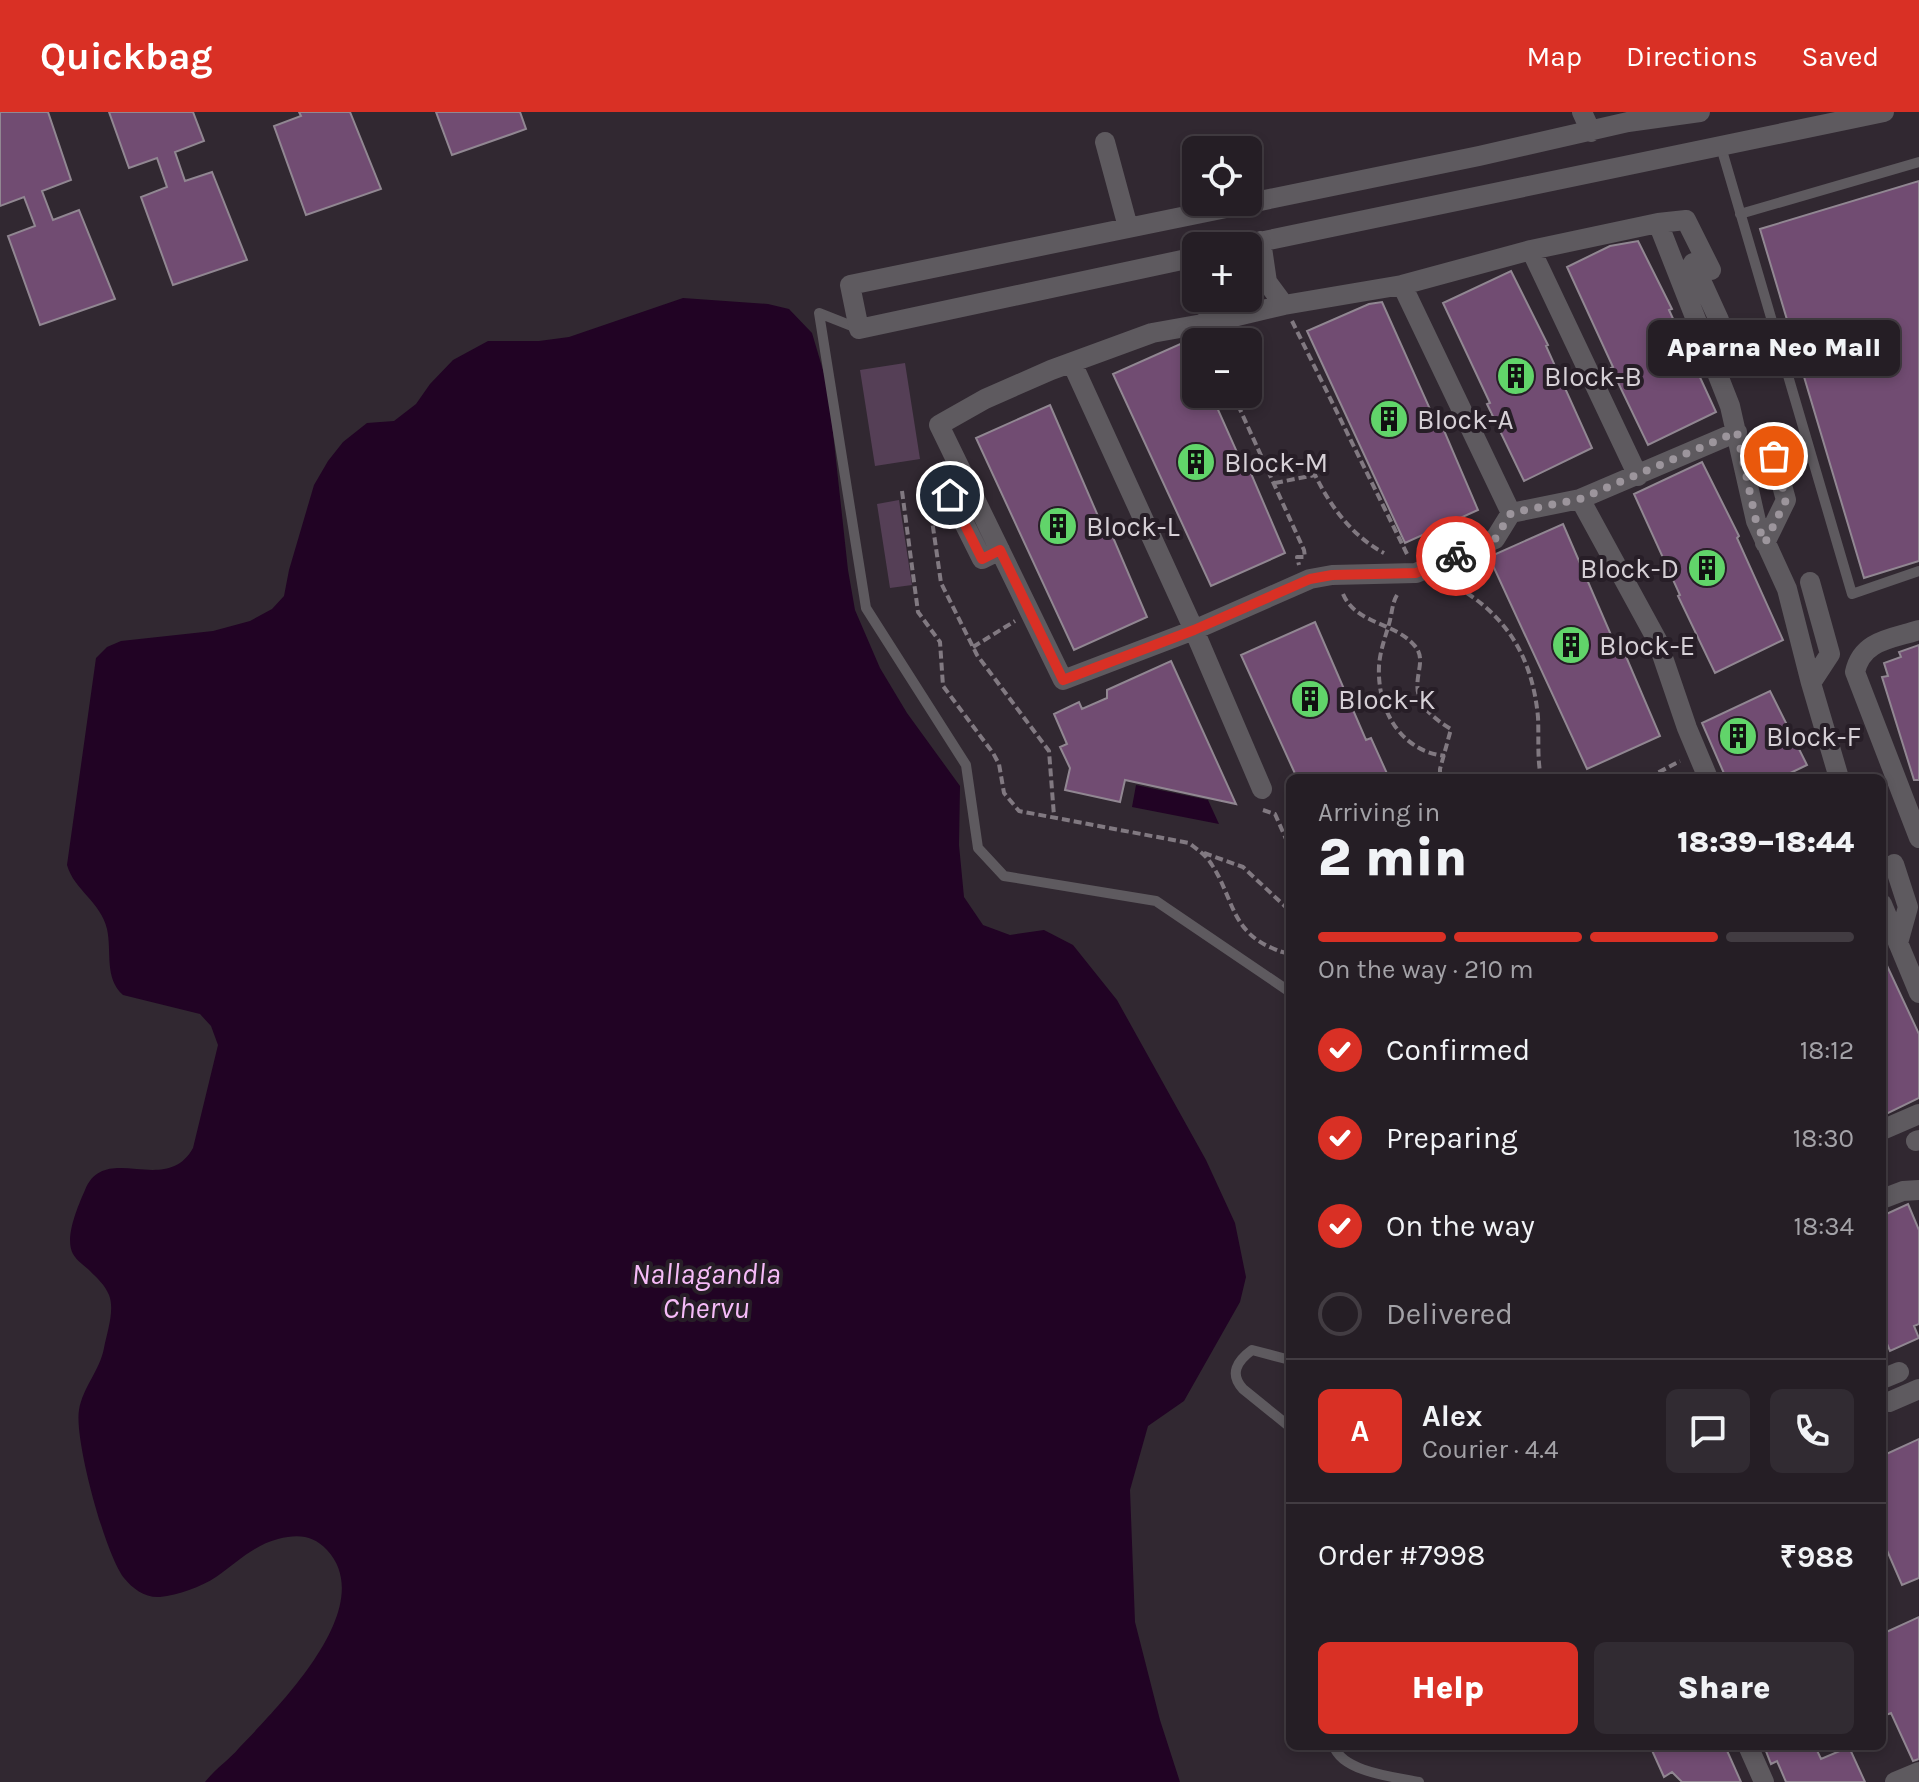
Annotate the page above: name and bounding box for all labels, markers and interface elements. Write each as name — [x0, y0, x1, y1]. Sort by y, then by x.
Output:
text: Quickbag — [40, 34, 213, 79]
text: Map — [1527, 40, 1582, 73]
text: Directions — [1626, 40, 1758, 73]
text: Saved — [1802, 40, 1879, 73]
map controls — [1182, 136, 1262, 408]
button: locate — [1182, 136, 1262, 216]
button: + — [1182, 232, 1262, 312]
callout: Aparna Neo Mall — [1648, 320, 1900, 376]
button: − — [1182, 328, 1262, 408]
text: Aparna Neo Mall — [1667, 332, 1881, 363]
building icon: Block-B — [1495, 355, 1537, 397]
place label: Block-B — [1544, 360, 1642, 393]
building icon: Block-A — [1368, 398, 1410, 440]
place label: Block-A — [1417, 403, 1514, 436]
pin — [1740, 422, 1808, 490]
icon: bag — [1752, 434, 1796, 478]
building icon: Block-M — [1175, 441, 1217, 483]
place label: Block-M — [1224, 446, 1328, 479]
pin — [916, 461, 984, 529]
icon: home — [928, 473, 972, 517]
building icon: Block-L — [1037, 505, 1079, 547]
place label: Block-L — [1086, 510, 1180, 543]
courier — [1416, 516, 1496, 596]
icon: bike — [1434, 534, 1478, 578]
building icon: Block-D — [1686, 547, 1728, 589]
place label: Block-D — [1580, 552, 1679, 585]
building icon: Block-E — [1550, 624, 1592, 666]
place label: Block-E — [1599, 629, 1695, 662]
building icon: Block-K — [1289, 678, 1331, 720]
place label: Block-K — [1338, 683, 1436, 716]
building icon: Block-F — [1717, 715, 1759, 757]
place label: Block-F — [1766, 720, 1861, 753]
text: Arriving in — [1318, 797, 1440, 828]
text: 18:39–18:44 — [1677, 824, 1854, 860]
text: 2 min — [1318, 827, 1467, 888]
text: On the way · 210 m — [1318, 954, 1533, 985]
icon: check — [1318, 1028, 1362, 1072]
text: Confirmed — [1386, 1032, 1530, 1068]
text: 18:12 — [1800, 1035, 1854, 1066]
icon: check — [1318, 1116, 1362, 1160]
text: Preparing — [1386, 1120, 1518, 1156]
text: 18:30 — [1793, 1123, 1854, 1154]
icon: check — [1318, 1204, 1362, 1248]
text: On the way — [1386, 1208, 1535, 1244]
text: 18:34 — [1794, 1211, 1854, 1242]
water label: Nallagandla Chervu — [631, 1256, 781, 1326]
text: Delivered — [1386, 1296, 1513, 1332]
button: chat — [1666, 1389, 1750, 1473]
button: phone — [1770, 1389, 1854, 1473]
text: Alex — [1422, 1398, 1482, 1434]
text: A — [1351, 1413, 1369, 1449]
text: Courier · 4.4 — [1422, 1434, 1558, 1465]
text: Order #7998 — [1318, 1537, 1485, 1573]
text: ₹988 — [1780, 1539, 1854, 1575]
button: Help — [1318, 1642, 1578, 1734]
button: Share — [1594, 1642, 1854, 1734]

